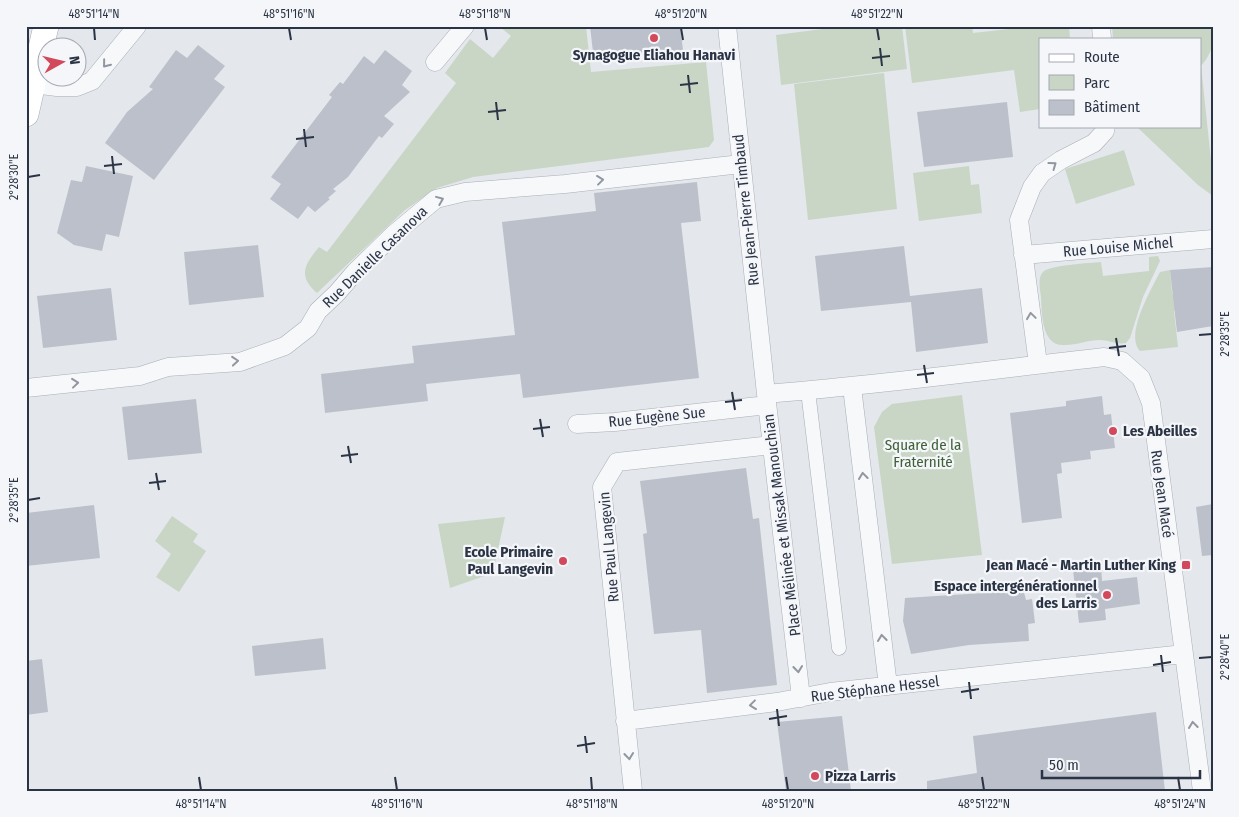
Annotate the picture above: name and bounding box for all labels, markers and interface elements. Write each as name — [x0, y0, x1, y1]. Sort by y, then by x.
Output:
text: 48°51'14"N — [68, 7, 120, 21]
text: 48°51'16"N — [263, 7, 315, 21]
text: 48°51'18"N — [459, 7, 511, 21]
text: 48°51'20"N — [655, 7, 707, 21]
text: 48°51'22"N — [851, 7, 903, 21]
marker: Synagogue Eliahou Hanavi — [648, 32, 660, 44]
north arrow — [38, 38, 88, 88]
legend — [1039, 38, 1202, 128]
place label: Synagogue Eliahou Hanavi — [573, 46, 735, 64]
text: Route — [1084, 48, 1120, 66]
text: N — [65, 55, 83, 66]
one-way arrow — [103, 58, 111, 67]
text: Parc — [1084, 74, 1110, 92]
text: Bâtiment — [1084, 98, 1140, 116]
street label: Rue Jean-Pierre Timbaud — [729, 133, 763, 287]
text: 2°28'30"E — [7, 154, 21, 200]
one-way arrow — [1047, 162, 1056, 171]
one-way arrow — [597, 175, 605, 186]
one-way arrow — [435, 195, 444, 206]
street label: Rue Danielle Casanova — [319, 202, 431, 312]
street label: Rue Louise Michel — [1062, 233, 1174, 261]
text: 2°28'35"E — [1218, 311, 1232, 357]
one-way arrow — [1026, 312, 1037, 320]
one-way arrow — [231, 356, 239, 367]
one-way arrow — [71, 378, 79, 389]
street label: Rue Eugène Sue — [608, 403, 706, 431]
street label: Place Mélinée et Missak Manouchian — [759, 413, 805, 637]
place label: Les Abeilles — [1123, 422, 1197, 440]
marker: Les Abeilles — [1107, 425, 1119, 437]
park label: Square de la Fraternité — [885, 436, 961, 471]
street label: Rue Jean Macé — [1147, 449, 1177, 539]
one-way arrow — [858, 472, 869, 480]
text: 2°28'35"E — [7, 477, 21, 523]
street label: Rue Paul Langevin — [595, 491, 623, 603]
place label: Ecole Primaire Paul Langevin — [464, 543, 553, 578]
marker: Ecole Primaire Paul Langevin — [557, 555, 569, 567]
place label: Jean Macé - Martin Luther King — [985, 556, 1177, 574]
marker: Jean Macé - Martin Luther King — [1180, 559, 1192, 571]
place label: Espace intergénérationnel des Larris — [934, 577, 1098, 612]
marker: Espace intergénérationnel des Larris — [1101, 589, 1113, 601]
one-way arrow — [877, 633, 888, 641]
text: 2°28'40"E — [1218, 634, 1232, 680]
one-way arrow — [792, 665, 803, 673]
street label: Rue Stéphane Hessel — [810, 672, 940, 706]
one-way arrow — [749, 699, 757, 710]
one-way arrow — [1188, 721, 1199, 729]
scale bar — [1042, 747, 1199, 779]
one-way arrow — [623, 752, 634, 760]
text: 50 m — [1049, 756, 1079, 774]
place label: Pizza Larris — [825, 767, 896, 785]
marker: Pizza Larris — [809, 770, 821, 782]
text: 48°51'14"N — [175, 797, 227, 811]
text: 48°51'16"N — [371, 797, 423, 811]
text: 48°51'18"N — [566, 797, 618, 811]
text: 48°51'20"N — [762, 797, 814, 811]
text: 48°51'22"N — [958, 797, 1010, 811]
text: 48°51'24"N — [1154, 797, 1206, 811]

